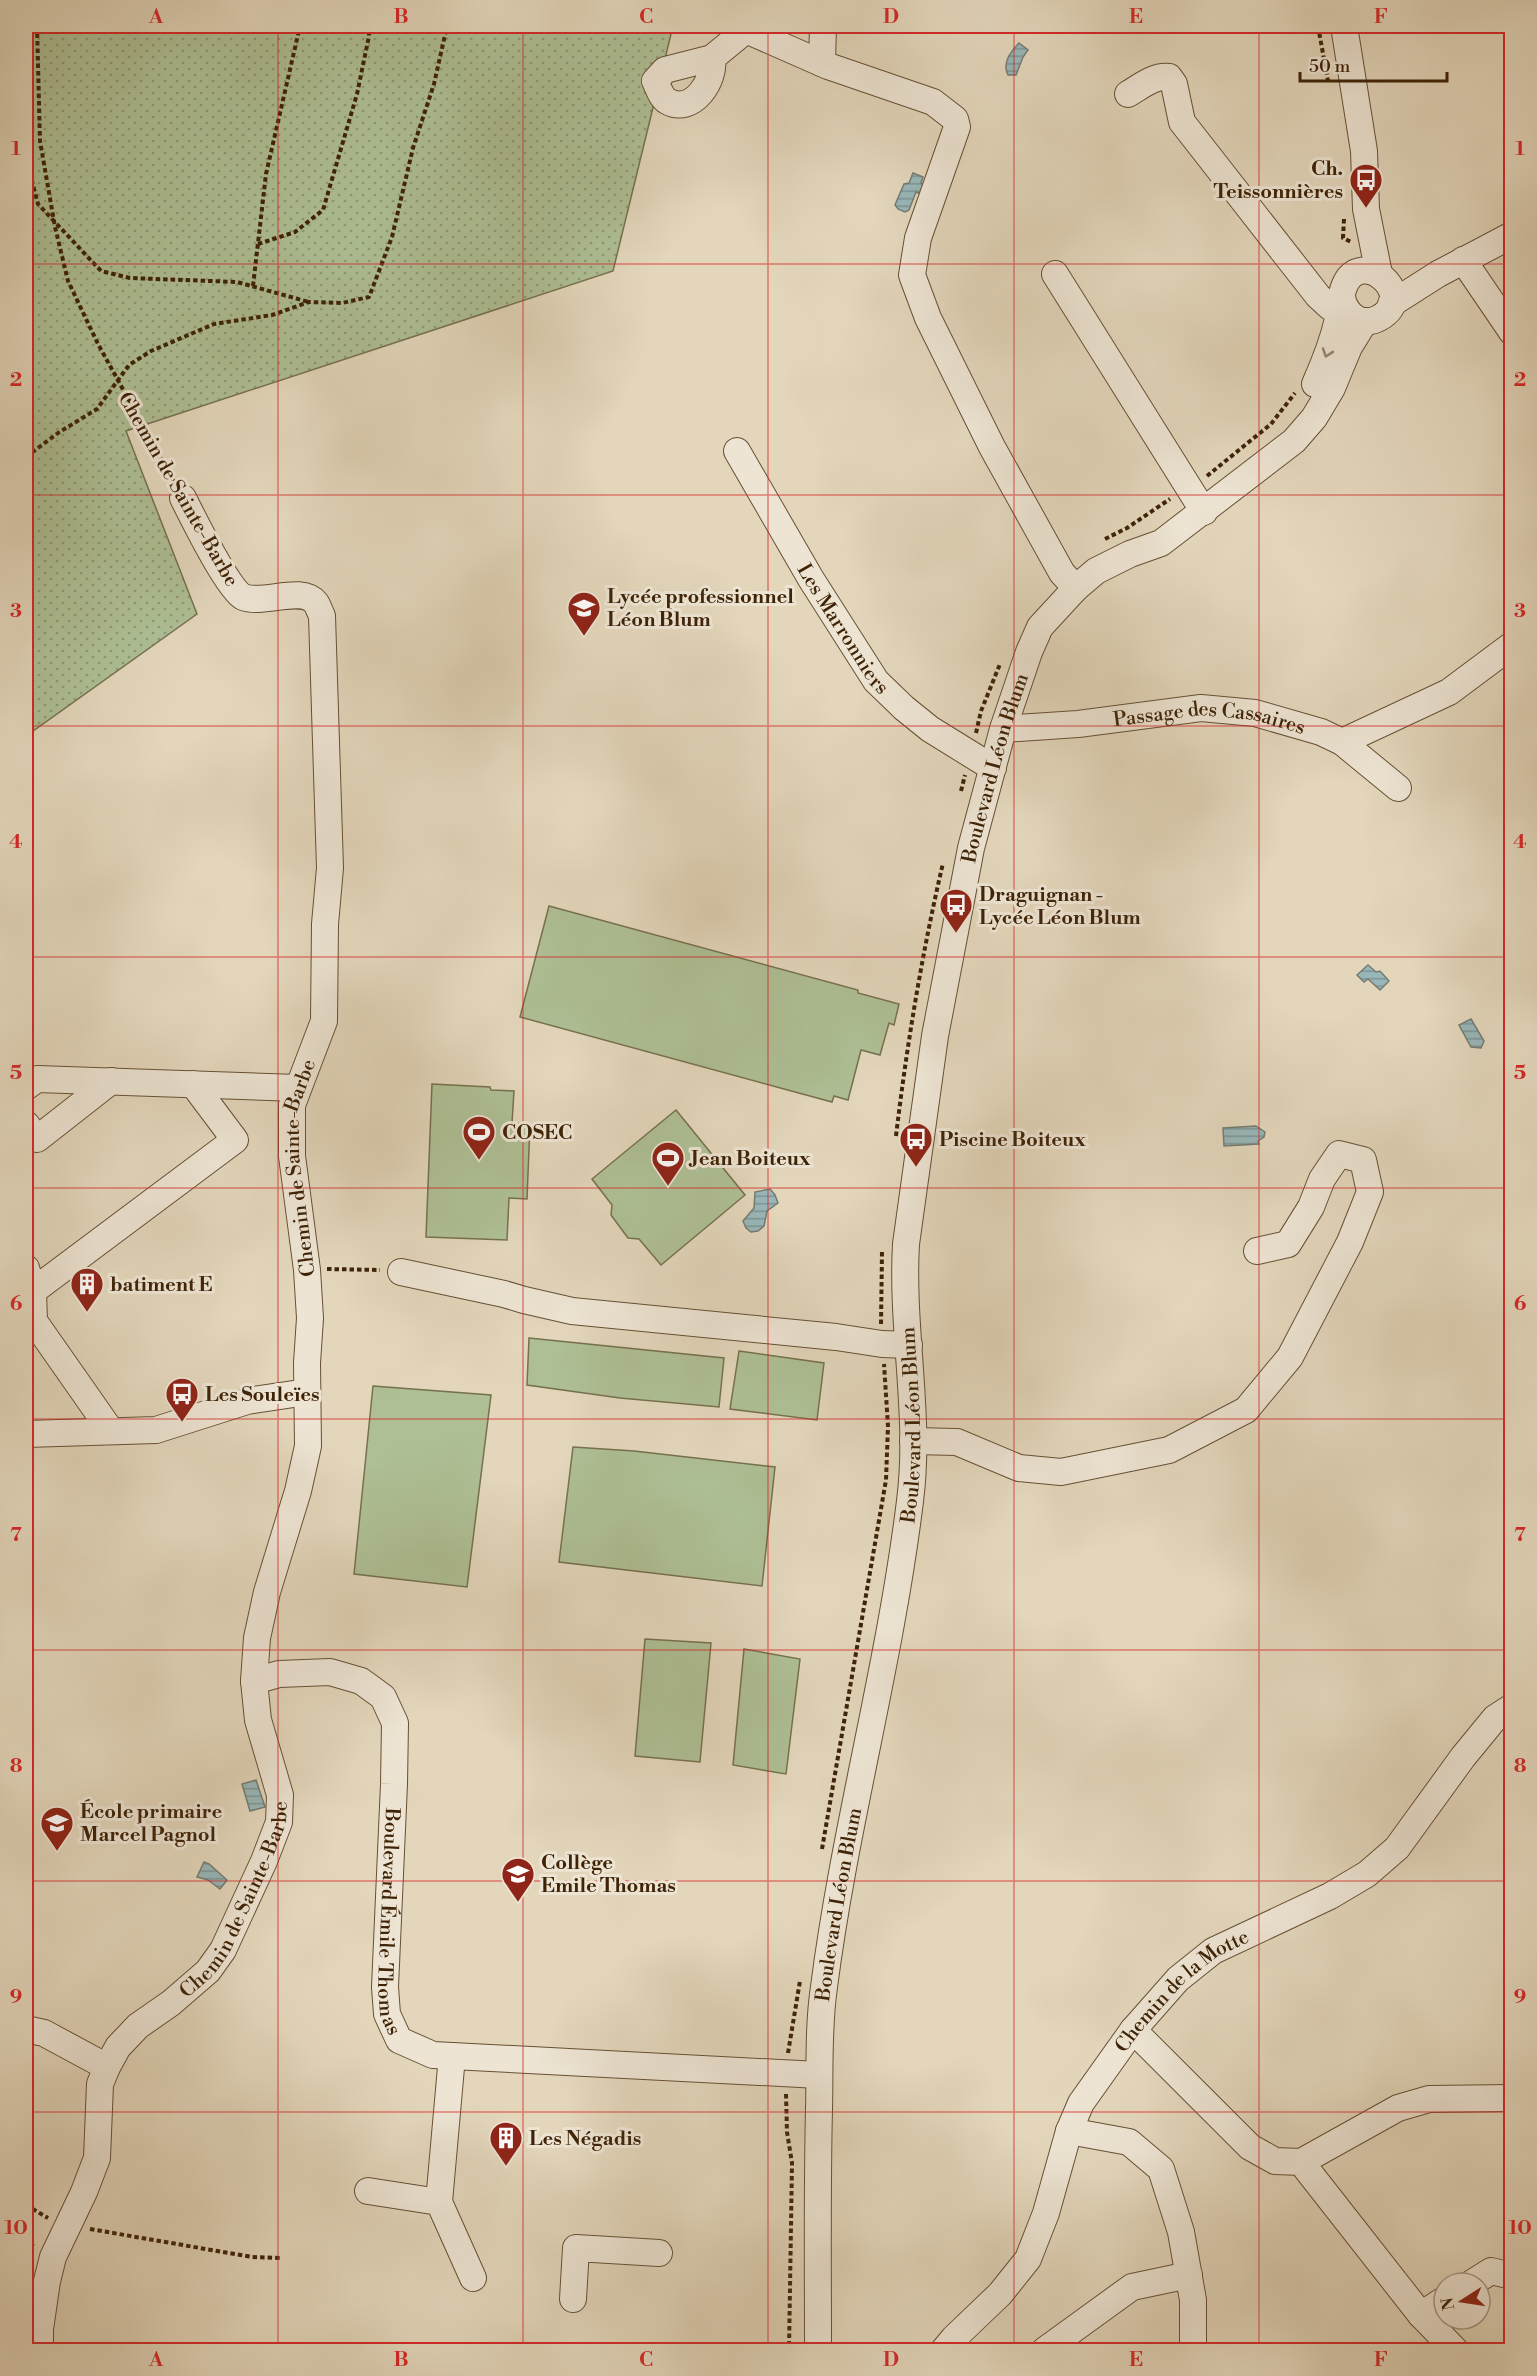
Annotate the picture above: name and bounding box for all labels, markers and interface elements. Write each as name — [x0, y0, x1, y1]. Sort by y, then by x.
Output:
text: A — [148, 5, 164, 30]
text: B — [393, 5, 409, 30]
text: C — [639, 5, 653, 30]
text: D — [883, 5, 899, 30]
text: E — [1129, 5, 1143, 30]
text: F — [1374, 5, 1388, 30]
scale bar — [1300, 45, 1447, 83]
text: 50 m — [1309, 55, 1351, 78]
text: 1 — [11, 137, 21, 162]
text: 1 — [1515, 137, 1525, 162]
place label: Ch. Teissonnières — [1214, 157, 1343, 205]
bus stop icon: Ch. Teissonnières — [1348, 162, 1384, 209]
one-way arrow — [1322, 347, 1335, 358]
text: 2 — [10, 368, 22, 393]
text: 2 — [1514, 368, 1526, 393]
street label: Chemin de Sainte-Barbe — [112, 388, 244, 592]
street label: Les Marronniers — [791, 559, 893, 700]
place label: Lycée professionnel Léon Blum — [607, 585, 794, 633]
school or university icon: Lycée professionnel Léon Blum — [566, 590, 602, 637]
text: 3 — [10, 599, 22, 624]
text: 3 — [1514, 599, 1526, 624]
street label: Boulevard Léon Blum — [957, 670, 1035, 866]
street label: Passage des Cassaires — [1112, 697, 1308, 741]
text: 4 — [9, 830, 23, 855]
text: 4 — [1513, 830, 1527, 855]
place label: Draguignan - Lycée Léon Blum — [979, 883, 1141, 931]
bus stop icon: Draguignan - Lycée Léon Blum — [938, 887, 974, 934]
street label: Chemin de Sainte-Barbe — [279, 1056, 322, 1278]
text: 5 — [10, 1061, 22, 1086]
text: 5 — [1514, 1061, 1526, 1086]
sports icon: COSEC — [461, 1114, 497, 1161]
place label: COSEC — [502, 1121, 572, 1146]
bus stop icon: Piscine Boiteux — [898, 1121, 934, 1168]
place label: Piscine Boiteux — [939, 1128, 1086, 1153]
sports icon: Jean Boiteux — [650, 1140, 686, 1187]
place label: Jean Boiteux — [688, 1147, 811, 1172]
building icon: batiment E — [69, 1266, 105, 1313]
place label: batiment E — [110, 1273, 212, 1298]
text: 6 — [10, 1292, 23, 1317]
text: 6 — [1514, 1292, 1527, 1317]
street label: Boulevard Léon Blum — [896, 1326, 927, 1526]
bus stop icon: Les Souleïes — [164, 1376, 200, 1423]
place label: Les Souleïes — [205, 1383, 320, 1408]
text: 7 — [10, 1523, 22, 1548]
text: 7 — [1514, 1523, 1526, 1548]
text: 8 — [10, 1754, 23, 1779]
text: 8 — [1514, 1754, 1527, 1779]
place label: École primaire Marcel Pagnol — [80, 1799, 222, 1848]
street label: Chemin de Sainte-Barbe — [175, 1801, 294, 2004]
school or university icon: École primaire Marcel Pagnol — [39, 1805, 75, 1852]
street label: Boulevard Léon Blum — [811, 1805, 868, 2004]
street label: Boulevard Émile Thomas — [371, 1806, 406, 2040]
place label: Collège Emile Thomas — [541, 1851, 676, 1899]
school or university icon: Collège Emile Thomas — [500, 1856, 536, 1903]
street label: Chemin de la Motte — [1110, 1925, 1253, 2058]
text: 9 — [10, 1985, 22, 2010]
text: 9 — [1514, 1985, 1526, 2010]
building icon: Les Négadis — [488, 2120, 524, 2167]
place label: Les Négadis — [529, 2127, 641, 2152]
text: 10 — [4, 2216, 28, 2241]
text: 10 — [1508, 2216, 1532, 2241]
north arrow — [1432, 2271, 1492, 2331]
text: N — [1437, 2295, 1459, 2312]
text: A — [148, 2348, 164, 2373]
text: B — [393, 2348, 409, 2373]
text: C — [639, 2348, 653, 2373]
text: D — [883, 2348, 899, 2373]
text: E — [1129, 2348, 1143, 2373]
text: F — [1374, 2348, 1388, 2373]

